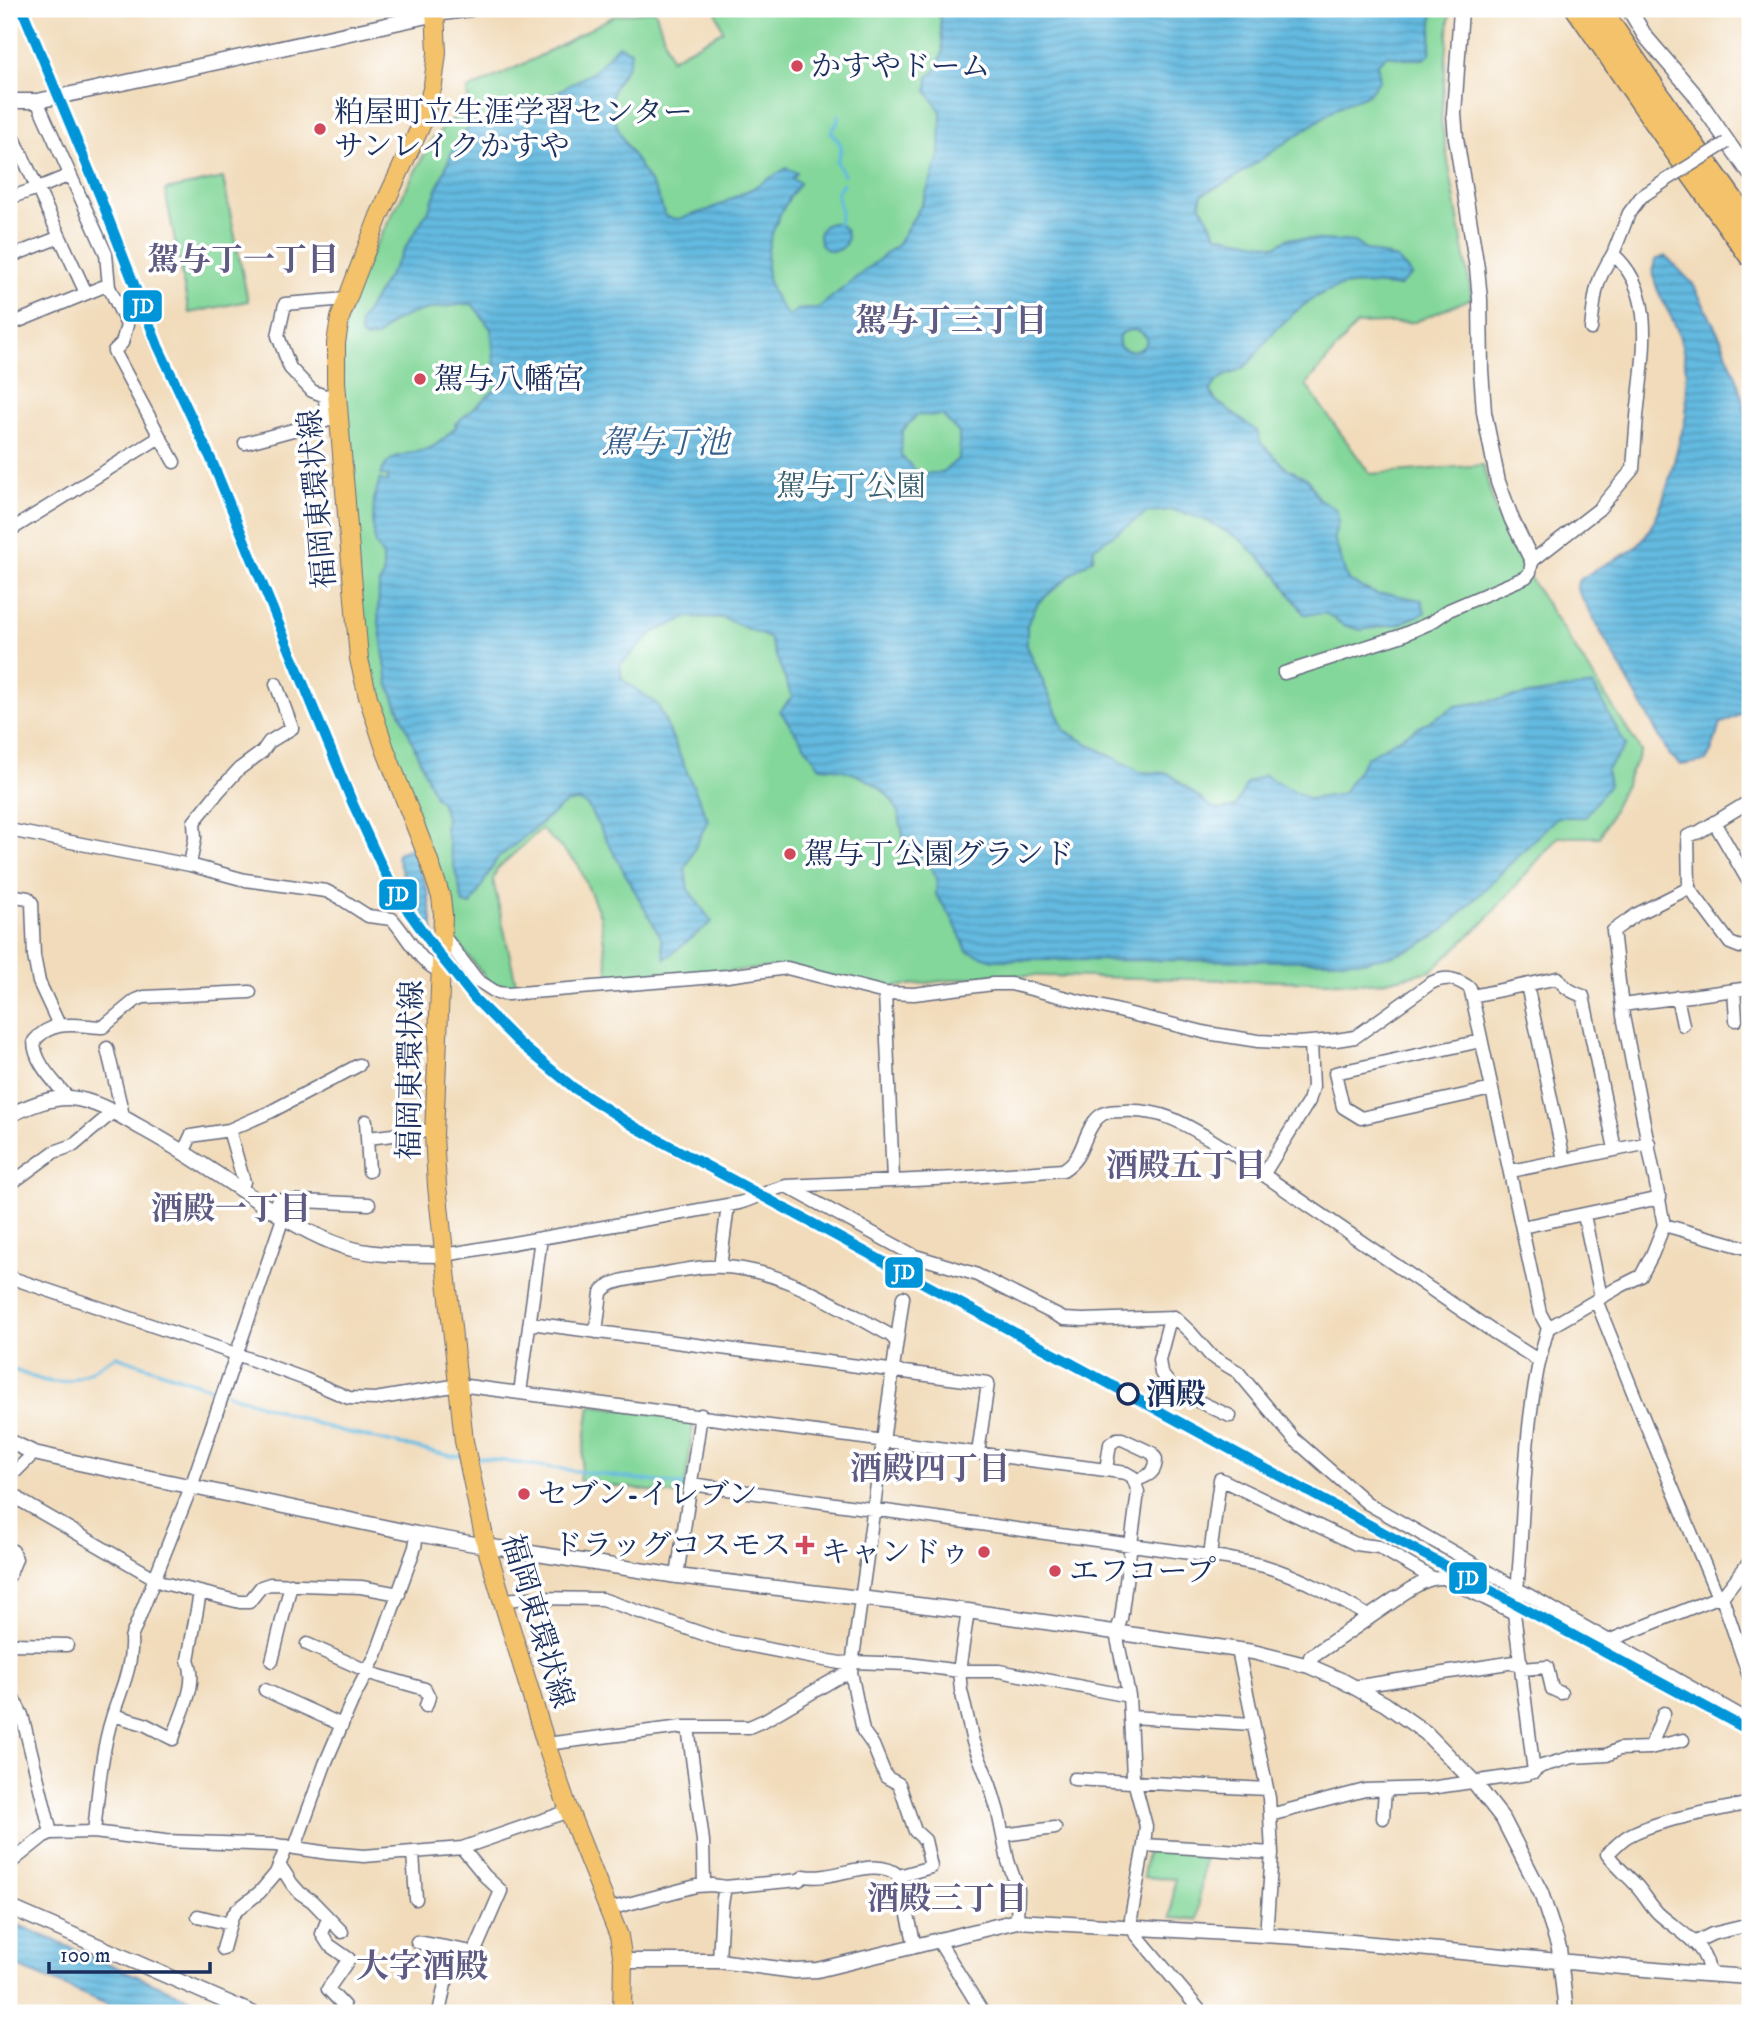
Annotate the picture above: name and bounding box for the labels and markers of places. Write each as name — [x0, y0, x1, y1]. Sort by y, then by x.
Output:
place label: かすやドーム — [811, 49, 990, 86]
marker: かすやドーム — [789, 58, 805, 74]
place label: 粕屋町立生涯学習センター サンレイクかすや — [334, 95, 693, 166]
marker: 粕屋町立生涯学習センター サンレイクかすや — [312, 121, 328, 137]
place label: 駕与八幡宮 — [434, 362, 584, 399]
marker: 駕与八幡宮 — [412, 371, 428, 387]
place label: 駕与丁公園グランド — [804, 837, 1074, 874]
marker: 駕与丁公園グランド — [782, 846, 798, 862]
place label: 酒殿 — [1146, 1377, 1206, 1414]
marker: 酒殿 — [1117, 1383, 1139, 1405]
place label: セブン-イレブン — [538, 1477, 758, 1514]
marker: セブン-イレブン — [516, 1486, 532, 1502]
place label: ドラッグコスモス — [552, 1528, 791, 1565]
place label: キャンドゥ — [821, 1535, 970, 1572]
marker: ドラッグコスモス — [797, 1537, 813, 1553]
marker: キャンドゥ — [976, 1544, 992, 1560]
place label: エフコープ — [1069, 1554, 1216, 1591]
marker: エフコープ — [1047, 1563, 1063, 1579]

